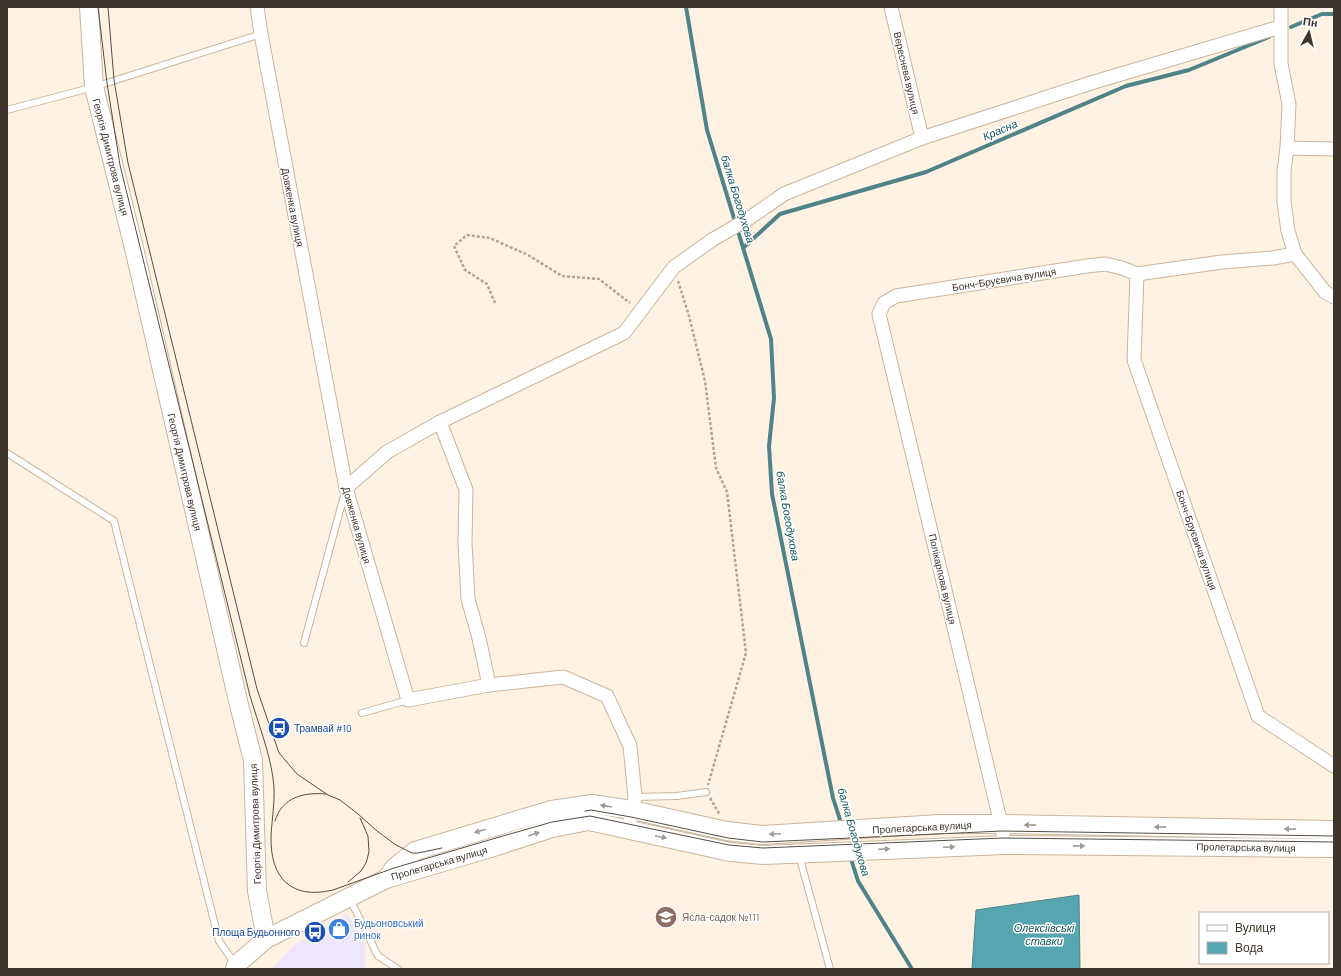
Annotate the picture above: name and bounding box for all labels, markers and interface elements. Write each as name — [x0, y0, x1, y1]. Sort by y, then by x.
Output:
north arrow — [1289, 12, 1329, 52]
text: Пн — [1302, 14, 1319, 29]
street label: Вереснева вулиця — [892, 30, 922, 116]
street label: Георгія Димитрова вулиця — [91, 97, 131, 217]
water label: Красна — [981, 116, 1019, 143]
water label: балка Богодухова — [719, 153, 758, 244]
street label: Довженка вулиця — [279, 167, 307, 247]
street label: Бонч-Бруєвича вулиця — [951, 265, 1057, 293]
street label: Георгія Димитрова вулиця — [166, 412, 204, 532]
water label: балка Богодухова — [774, 470, 803, 562]
street label: Довженка вулиця — [340, 485, 374, 565]
street label: Бонч-Бруєвича вулиця — [1174, 488, 1220, 592]
street label: Полікарпова вулиця — [927, 533, 959, 625]
bus stop icon: Трамвай #10 — [266, 715, 292, 741]
place label: Трамвай #10 — [294, 722, 352, 734]
street label: Георгія Димитрова вулиця — [247, 764, 263, 884]
water label: балка Богодухова — [836, 786, 873, 877]
one-way arrow — [600, 803, 612, 809]
street label: Пролетарська вулиця — [872, 818, 972, 836]
one-way arrow — [1023, 822, 1036, 828]
one-way arrow — [1153, 824, 1166, 830]
one-way arrow — [1283, 826, 1296, 832]
one-way arrow — [474, 828, 486, 834]
one-way arrow — [528, 830, 540, 836]
one-way arrow — [768, 831, 781, 837]
one-way arrow — [654, 835, 667, 841]
street label: Пролетарська вулиця — [1196, 840, 1296, 854]
one-way arrow — [1073, 843, 1086, 849]
street label: Пролетарська вулиця — [389, 844, 489, 882]
one-way arrow — [943, 844, 956, 850]
one-way arrow — [878, 846, 890, 853]
school or university icon: Ясла-садок №111 — [653, 904, 679, 930]
place label: Ясла-садок №111 — [682, 911, 759, 923]
legend — [1199, 912, 1329, 964]
shop icon: Будьоновський ринок — [326, 916, 352, 942]
place label: Будьоновський ринок — [354, 917, 424, 941]
bus stop icon: Площа Будьонного — [302, 919, 328, 945]
text: Вулиця — [1235, 920, 1276, 935]
water label: Олексіївські ставки — [1014, 921, 1075, 947]
place label: Площа Будьонного — [212, 926, 300, 938]
text: Вода — [1235, 940, 1263, 955]

